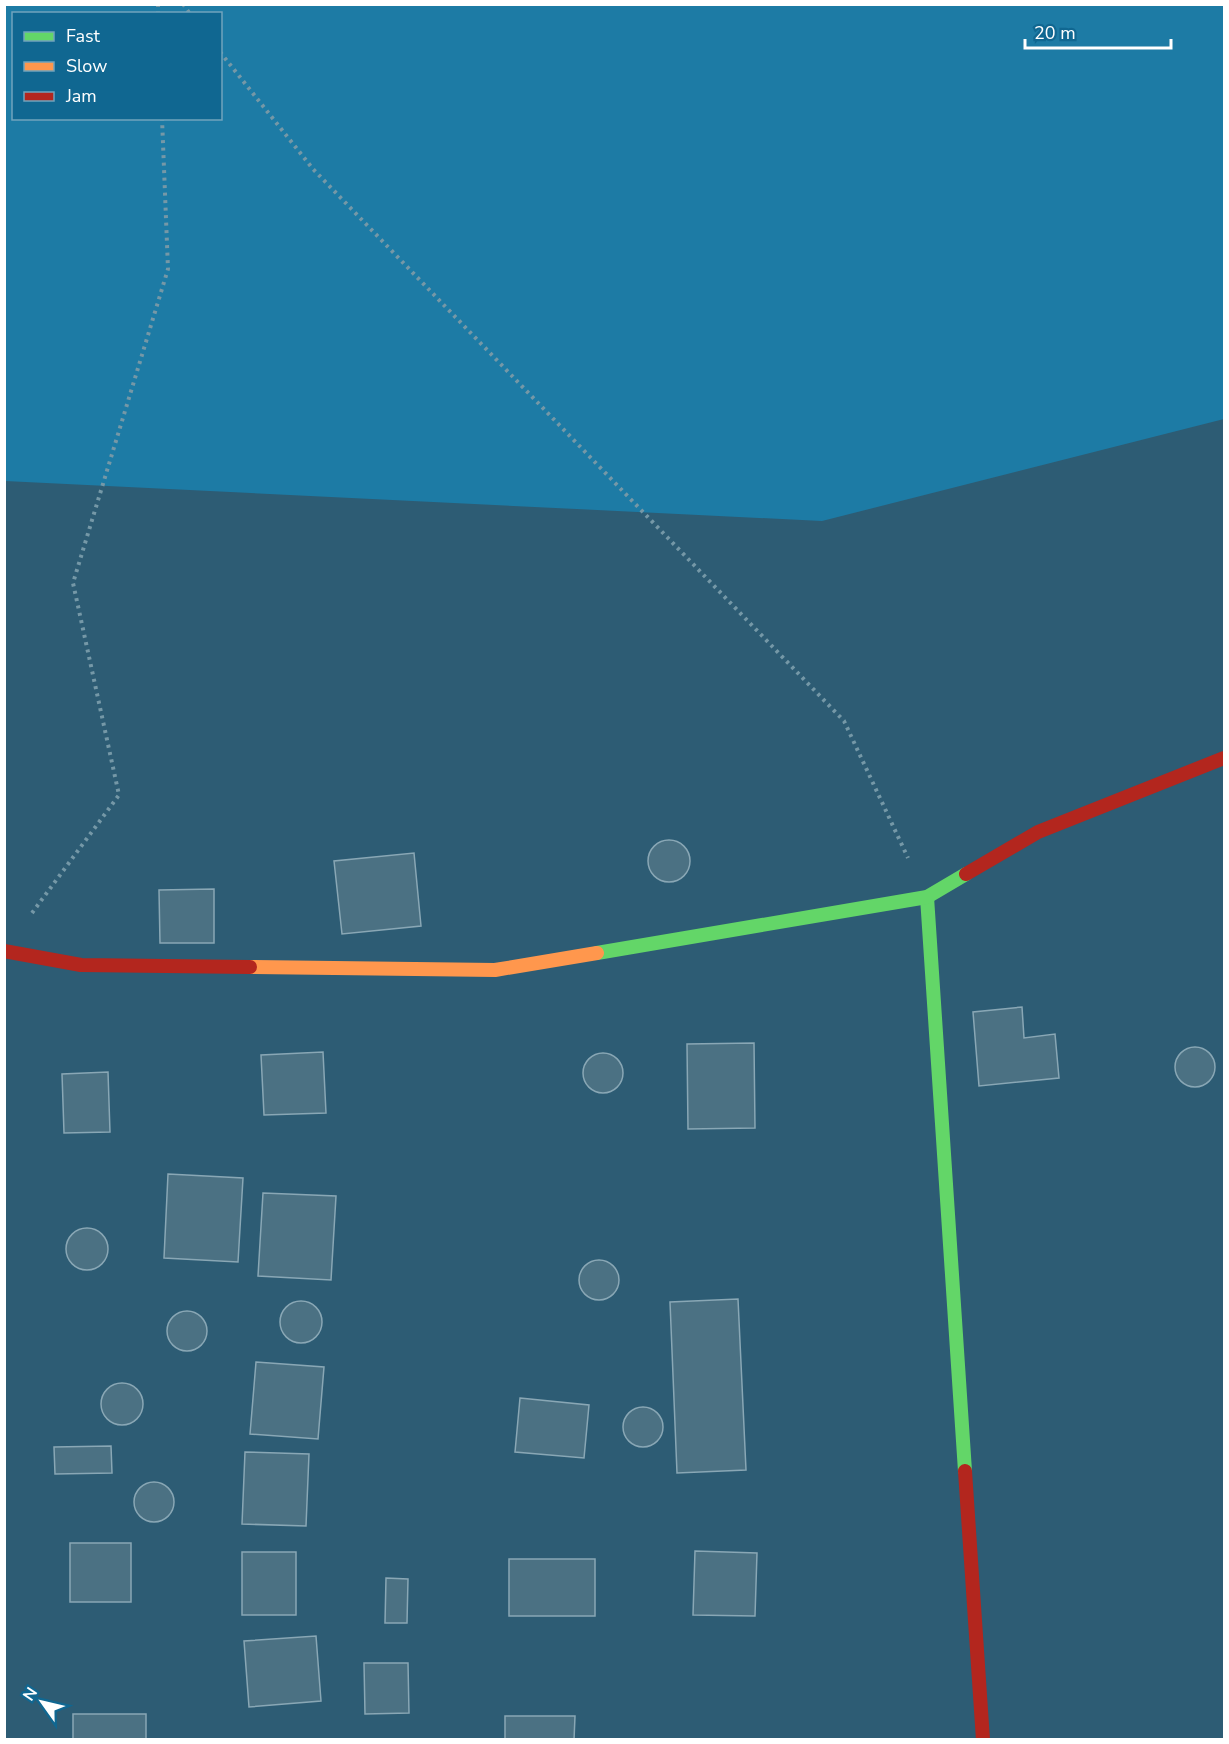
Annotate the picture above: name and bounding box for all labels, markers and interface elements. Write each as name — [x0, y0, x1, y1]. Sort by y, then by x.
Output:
legend — [12, 12, 222, 120]
scale bar — [1025, 12, 1170, 50]
text: 20 m — [1034, 21, 1076, 45]
text: Fast — [66, 24, 101, 48]
text: Slow — [66, 54, 107, 78]
text: Jam — [65, 84, 97, 108]
north arrow — [12, 1672, 72, 1732]
text: N — [18, 1683, 43, 1705]

